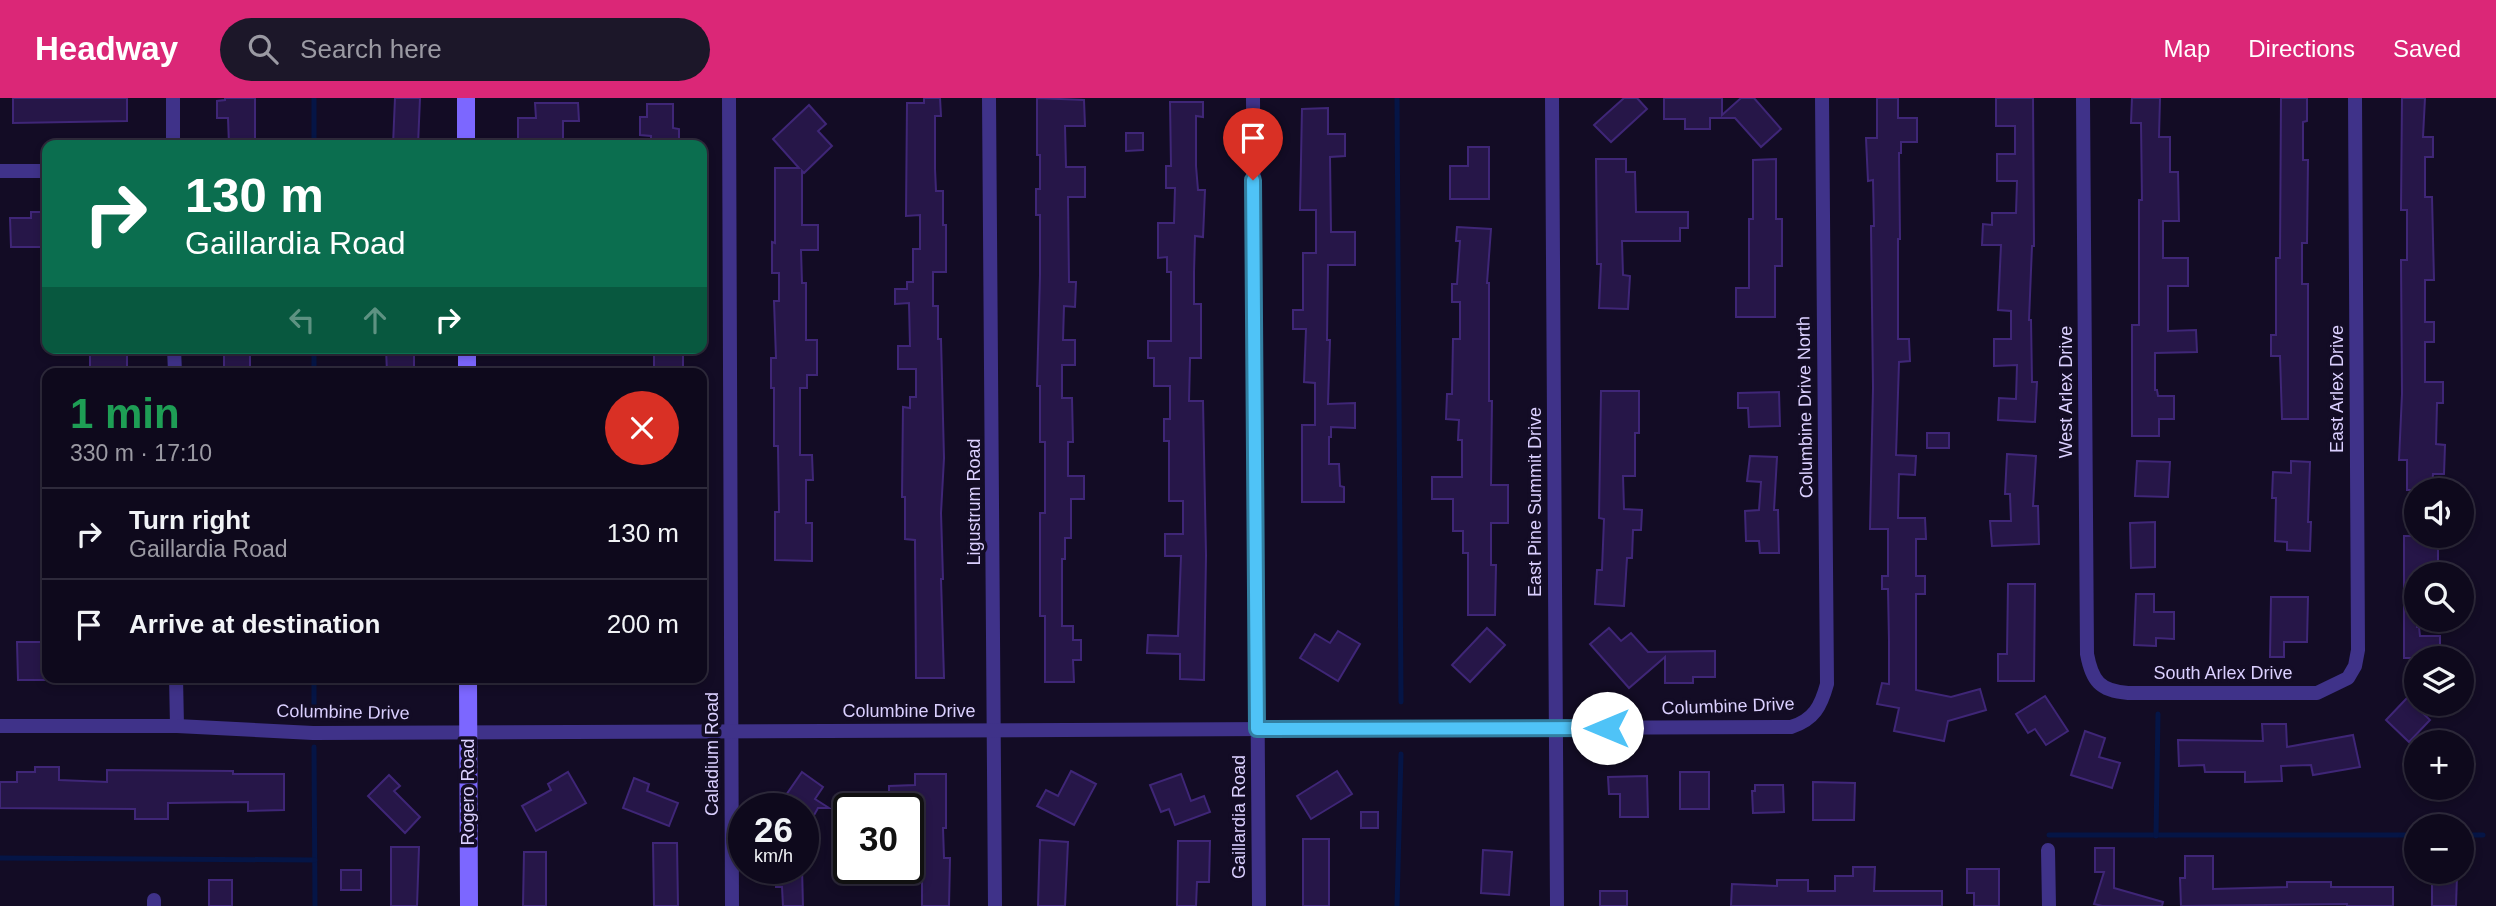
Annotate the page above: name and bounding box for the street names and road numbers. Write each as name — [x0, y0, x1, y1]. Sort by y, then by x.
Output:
street label: Columbine Drive North — [1793, 316, 1817, 498]
street label: East Arlex Drive — [2327, 325, 2347, 453]
street label: West Arlex Drive — [2056, 326, 2076, 458]
street label: East Pine Summit Drive — [1525, 407, 1545, 597]
street label: Ligustrum Road — [964, 438, 984, 566]
street label: South Arlex Drive — [2153, 663, 2293, 683]
street label: Caladium Road — [702, 692, 722, 816]
street label: Columbine Drive — [1661, 694, 1795, 718]
street label: Columbine Drive — [276, 701, 410, 723]
street label: Columbine Drive — [842, 701, 976, 721]
street label: Rogero Road — [458, 738, 478, 846]
street label: Gaillardia Road — [1229, 755, 1249, 879]

